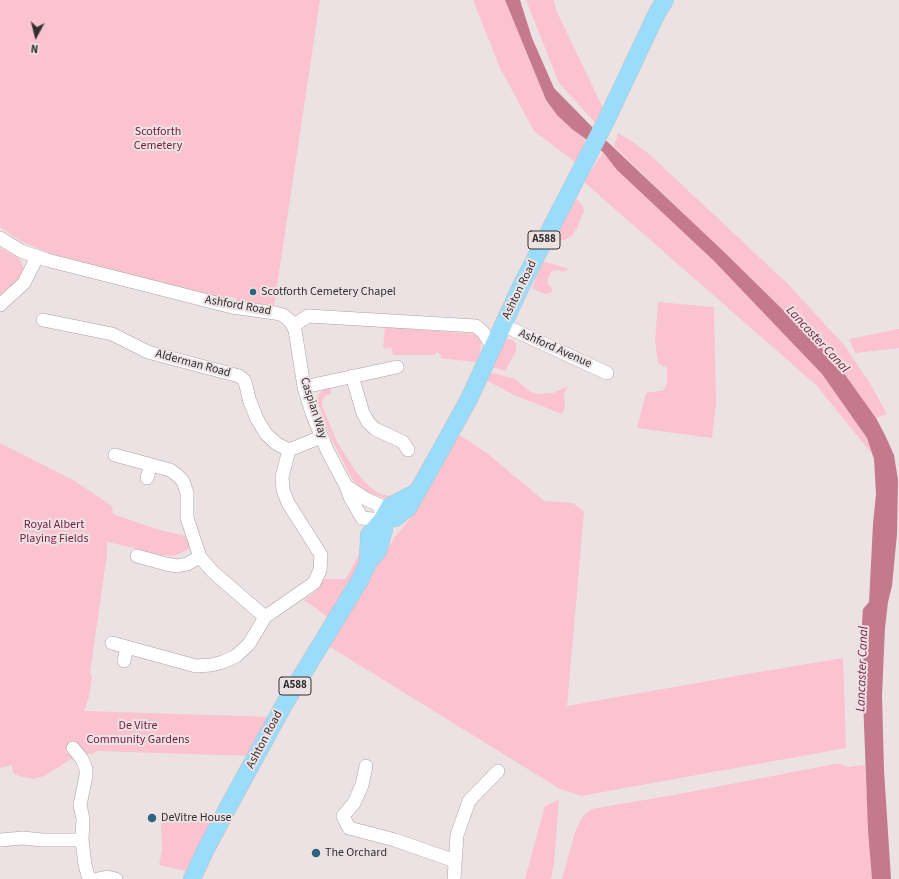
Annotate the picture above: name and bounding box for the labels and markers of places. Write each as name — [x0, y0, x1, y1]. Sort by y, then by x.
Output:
place label: Scotforth Cemetery Chapel — [261, 285, 396, 299]
marker: Scotforth Cemetery Chapel — [248, 287, 258, 297]
place label: DeVitre House — [161, 811, 232, 825]
marker: DeVitre House — [146, 812, 158, 824]
place label: The Orchard — [325, 846, 387, 860]
marker: The Orchard — [310, 847, 322, 859]

